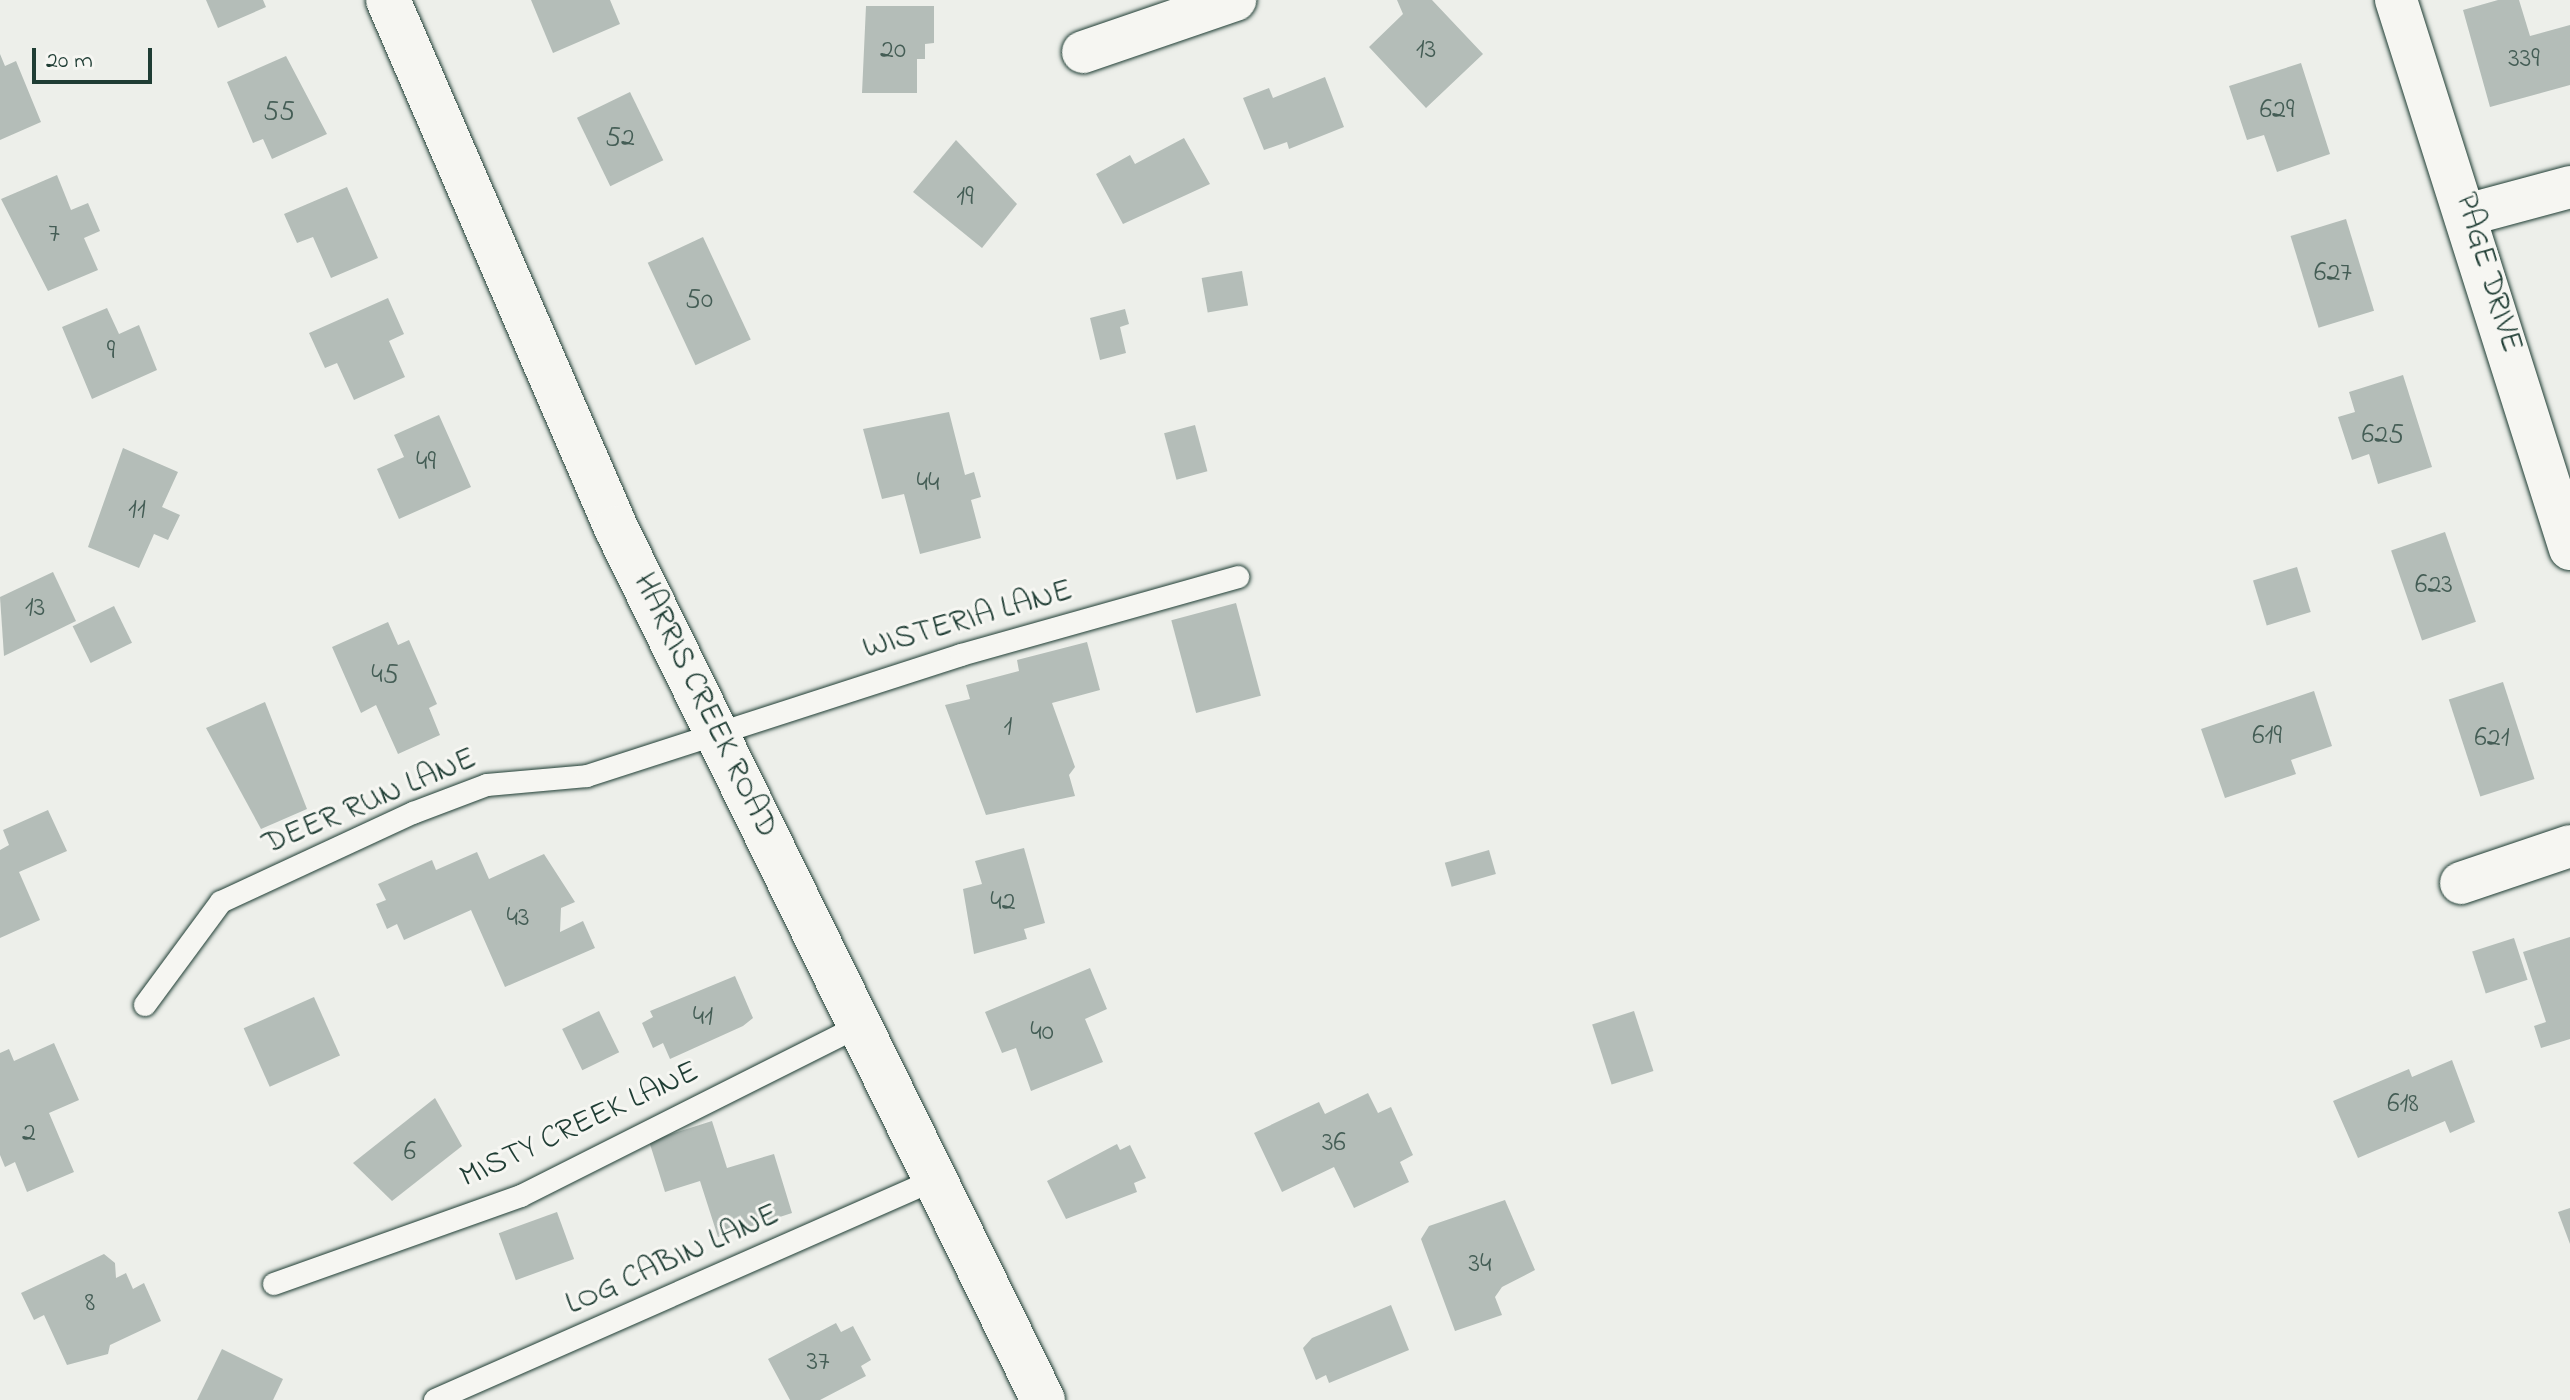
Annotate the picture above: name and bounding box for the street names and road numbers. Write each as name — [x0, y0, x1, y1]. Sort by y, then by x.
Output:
street label: PAGE DRIVE — [2445, 188, 2529, 358]
street label: HARRIS CREEK ROAD — [623, 567, 785, 845]
street label: WISTERIA LANE — [859, 573, 1077, 669]
street label: DEER RUN LANE — [258, 741, 482, 865]
street label: MISTY CREEK LANE — [455, 1054, 705, 1198]
street label: LOG CABIN LANE — [560, 1197, 786, 1325]

